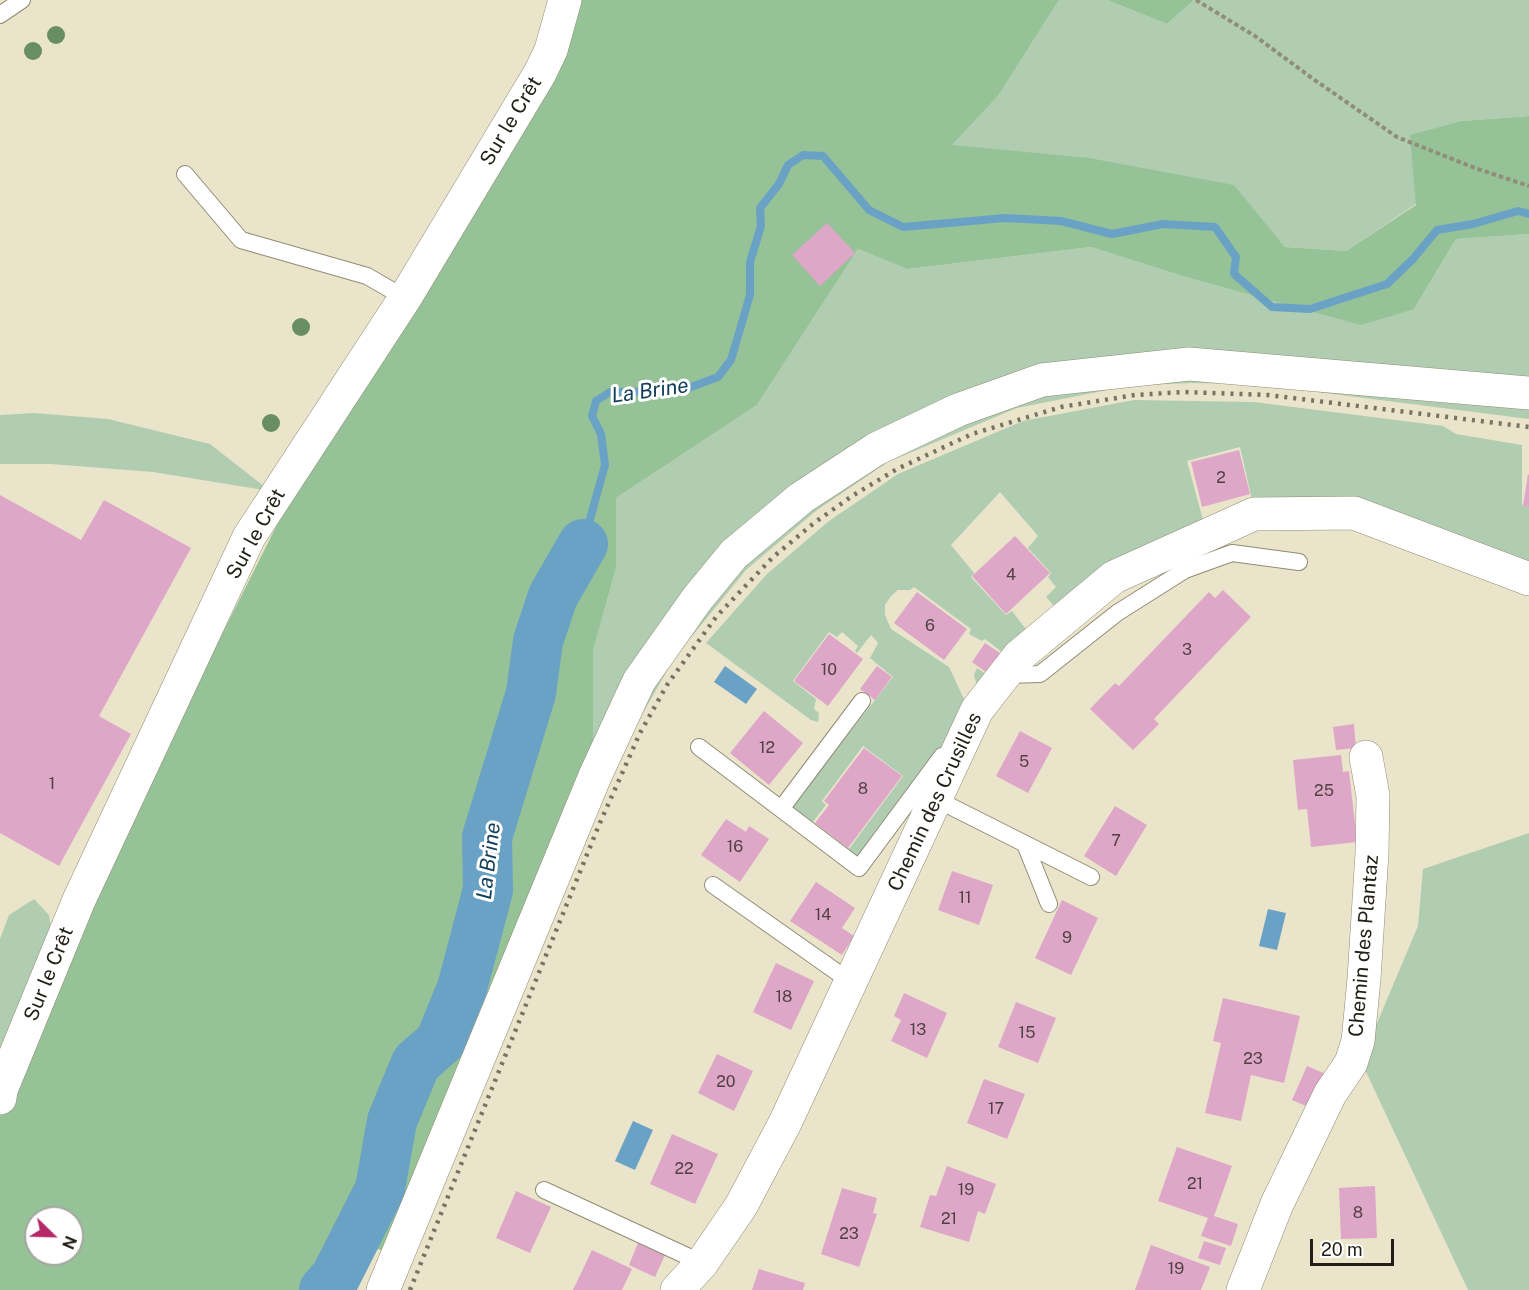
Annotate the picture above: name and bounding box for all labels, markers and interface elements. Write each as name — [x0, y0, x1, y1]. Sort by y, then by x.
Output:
street label: Sur le Crêt — [475, 72, 547, 170]
water label: La Brine — [610, 373, 690, 409]
house number: 2 — [1216, 468, 1226, 488]
street label: Sur le Crêt — [221, 485, 291, 583]
house number: 4 — [1006, 565, 1016, 585]
house number: 6 — [925, 616, 935, 636]
house number: 3 — [1182, 640, 1192, 660]
house number: 10 — [821, 660, 837, 680]
street label: Chemin des Crusilles — [883, 709, 987, 895]
house number: 12 — [759, 738, 775, 758]
house number: 5 — [1019, 752, 1029, 772]
house number: 1 — [49, 774, 55, 794]
house number: 8 — [858, 779, 868, 799]
house number: 25 — [1314, 781, 1334, 801]
water label: La Brine — [472, 821, 506, 901]
house number: 7 — [1111, 831, 1121, 851]
house number: 16 — [727, 837, 743, 857]
street label: Chemin des Plantaz — [1344, 854, 1384, 1038]
house number: 11 — [958, 888, 972, 908]
house number: 14 — [815, 905, 831, 925]
street label: Sur le Crêt — [19, 923, 79, 1025]
house number: 9 — [1062, 928, 1072, 948]
house number: 18 — [776, 987, 792, 1007]
house number: 13 — [910, 1020, 926, 1040]
house number: 15 — [1019, 1023, 1035, 1043]
house number: 23 — [1243, 1049, 1263, 1069]
house number: 20 — [716, 1072, 736, 1092]
house number: 17 — [988, 1099, 1004, 1119]
house number: 22 — [674, 1159, 694, 1179]
house number: 21 — [1187, 1174, 1203, 1194]
house number: 19 — [958, 1180, 974, 1200]
house number: 8 — [1353, 1203, 1363, 1223]
north arrow — [24, 1206, 84, 1266]
house number: 21 — [941, 1209, 957, 1229]
house number: 23 — [839, 1224, 859, 1244]
scale bar — [1313, 1227, 1397, 1265]
text: N — [58, 1233, 80, 1252]
text: 20 m — [1321, 1239, 1363, 1260]
house number: 19 — [1168, 1259, 1184, 1279]

